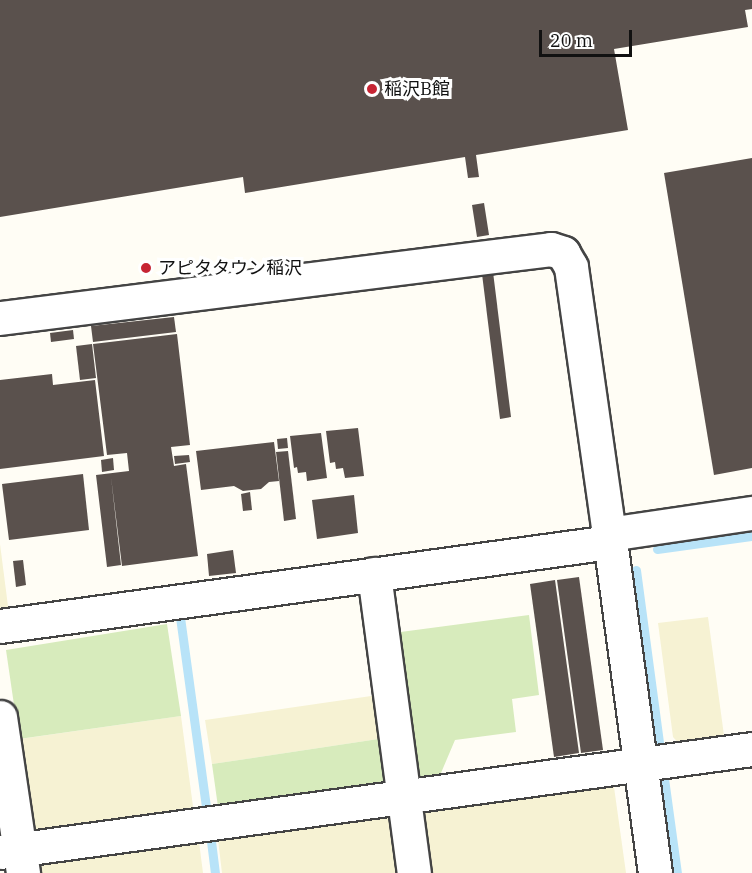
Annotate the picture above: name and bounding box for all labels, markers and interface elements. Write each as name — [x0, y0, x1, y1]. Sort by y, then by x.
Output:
scale bar — [542, 18, 635, 56]
text: 20 m — [550, 29, 593, 52]
place label: 稲沢B館 — [384, 78, 450, 100]
marker: 稲沢B館 — [365, 82, 379, 96]
place label: アピタタウン稲沢 — [158, 257, 302, 279]
marker: アピタタウン稲沢 — [139, 261, 153, 275]

